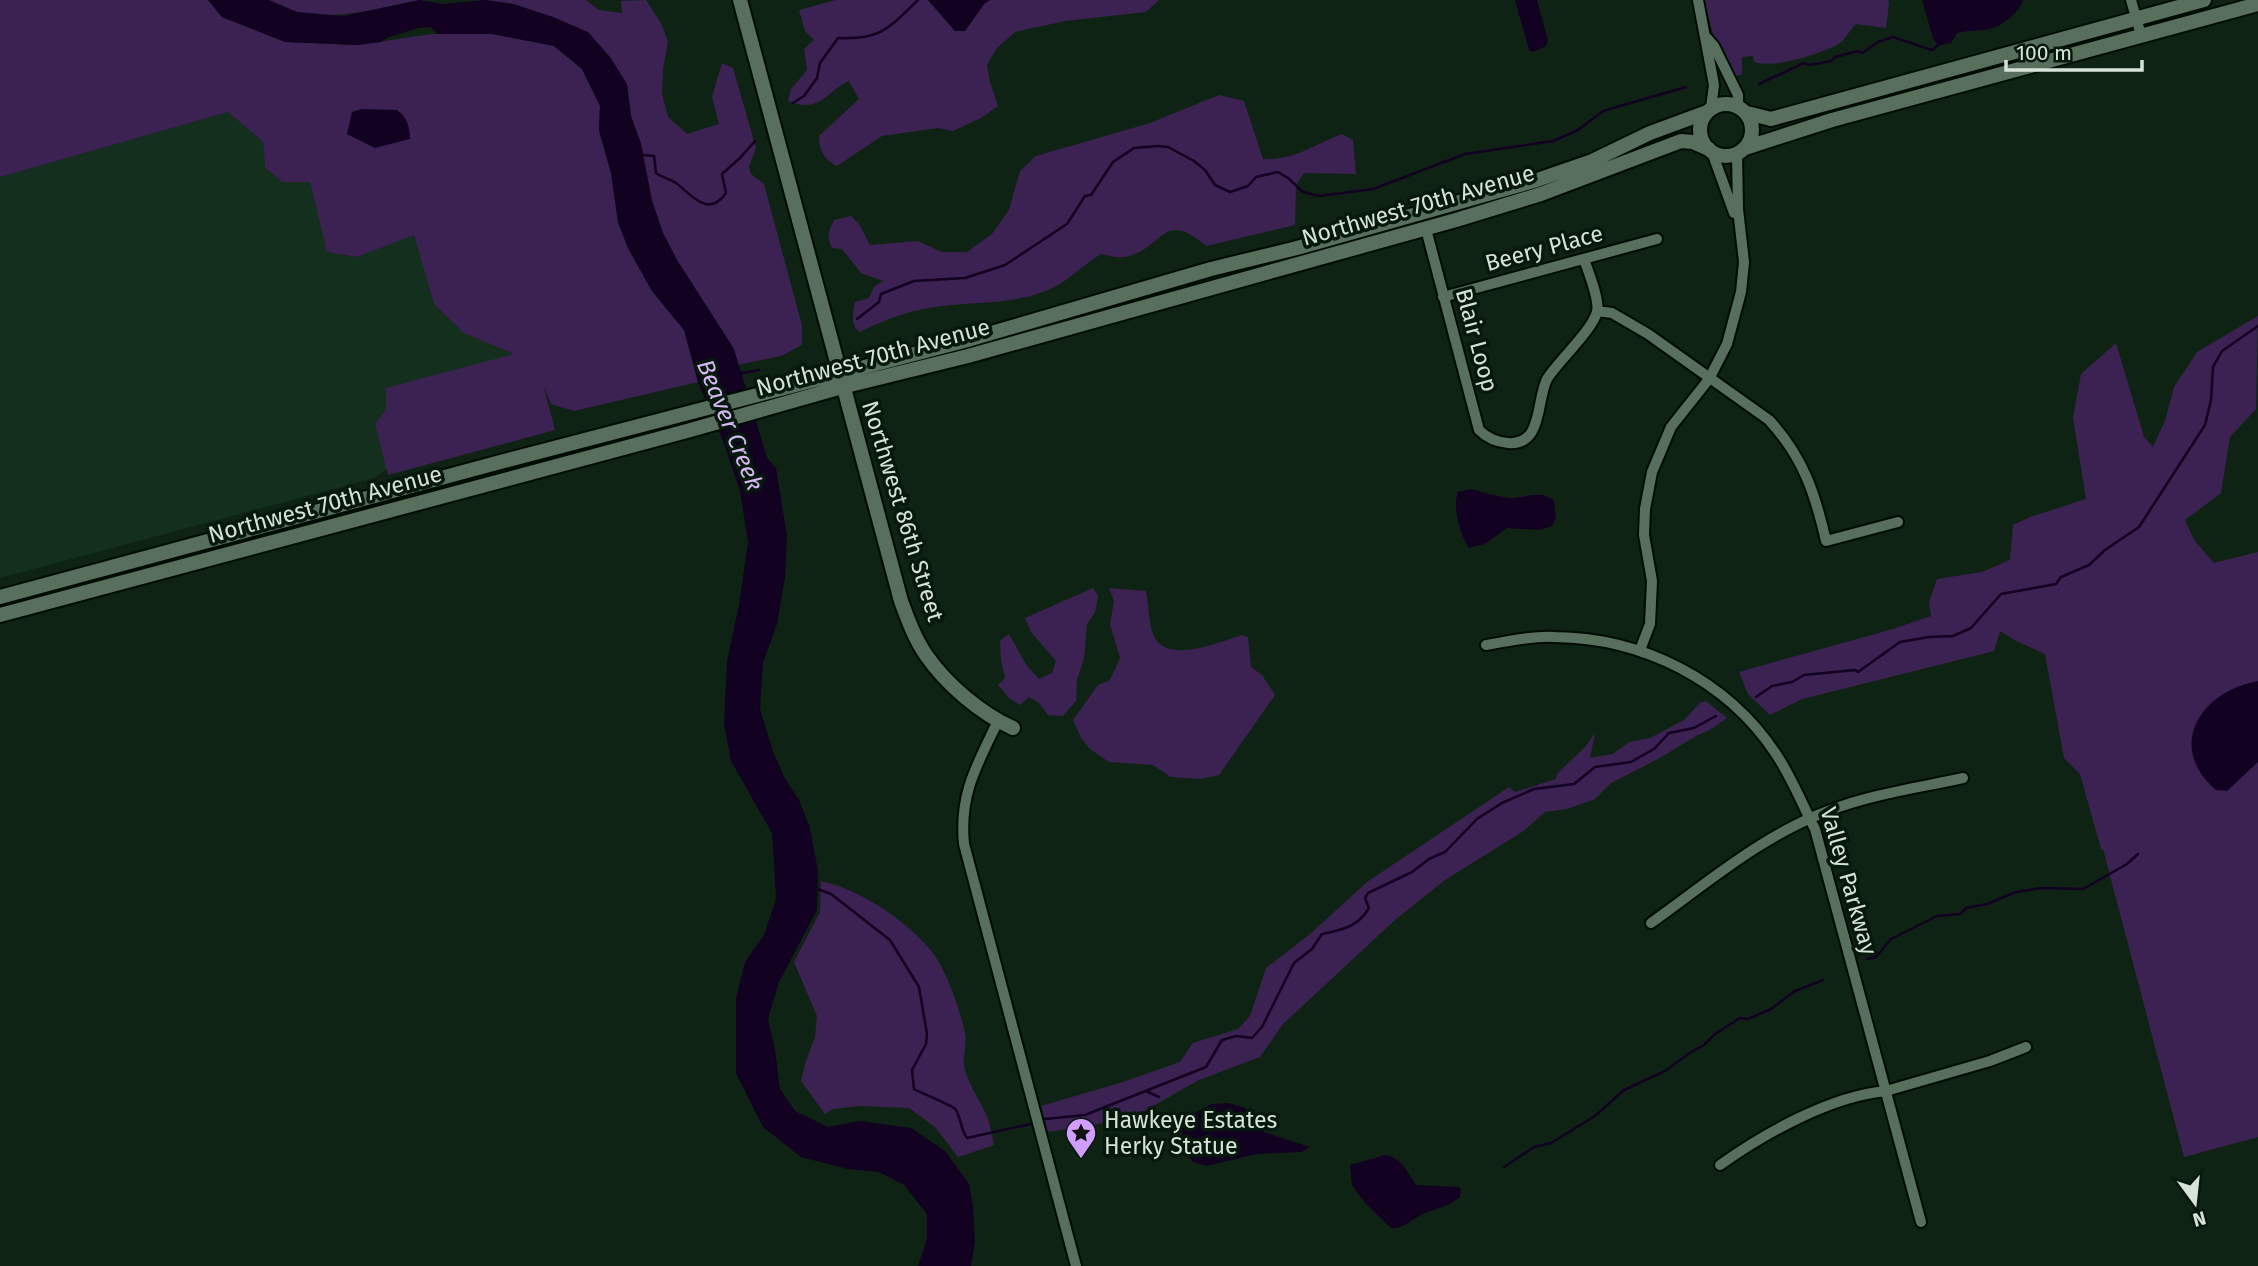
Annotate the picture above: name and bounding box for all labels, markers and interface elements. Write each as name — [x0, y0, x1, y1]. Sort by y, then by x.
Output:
scale bar — [2006, 28, 2142, 72]
text: 100 m — [2016, 40, 2072, 66]
street label: Northwest 70th Avenue — [1298, 158, 1538, 252]
street label: Beery Place — [1482, 219, 1606, 277]
street label: Blair Loop — [1450, 285, 1504, 395]
street label: Northwest 70th Avenue — [753, 312, 993, 402]
water label: Beaver Creek — [691, 355, 769, 495]
street label: Northwest 86th Street — [856, 397, 950, 625]
street label: Northwest 70th Avenue — [205, 459, 445, 549]
street label: Valley Parkway — [1815, 804, 1884, 959]
place label: Hawkeye Estates Herky Statue — [1104, 1106, 1277, 1160]
place icon: Hawkeye Estates Herky Statue — [1064, 1116, 1098, 1160]
north arrow — [2160, 1168, 2230, 1238]
text: N — [2190, 1206, 2208, 1232]

